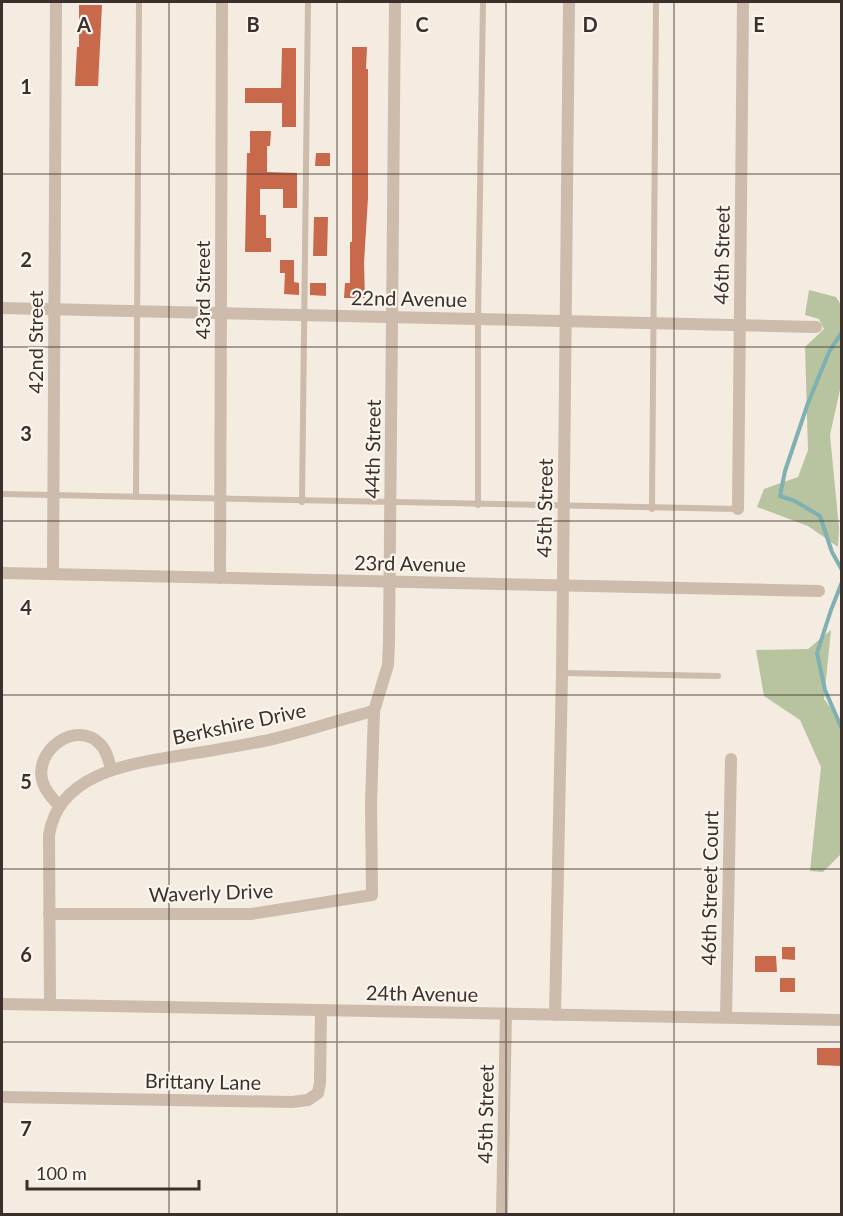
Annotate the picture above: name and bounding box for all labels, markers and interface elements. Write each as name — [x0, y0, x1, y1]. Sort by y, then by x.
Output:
text: A — [76, 12, 91, 36]
text: B — [246, 12, 260, 36]
text: C — [415, 12, 429, 36]
text: D — [582, 12, 598, 36]
text: E — [753, 12, 765, 36]
text: 1 — [20, 74, 32, 98]
street label: 46th Street — [708, 205, 734, 305]
street label: 43rd Street — [190, 240, 214, 340]
text: 2 — [20, 247, 32, 271]
street label: 22nd Avenue — [351, 285, 467, 311]
street label: 42nd Street — [23, 290, 47, 394]
street label: 44th Street — [359, 399, 385, 499]
text: 3 — [20, 421, 32, 445]
street label: 45th Street — [531, 458, 557, 558]
street label: 23rd Avenue — [354, 550, 466, 576]
text: 4 — [20, 595, 32, 619]
street label: Berkshire Drive — [170, 697, 308, 749]
text: 5 — [20, 769, 32, 793]
street label: 46th Street Court — [696, 811, 722, 965]
street label: Waverly Drive — [148, 878, 274, 906]
text: 6 — [20, 942, 32, 966]
street label: 24th Avenue — [366, 980, 478, 1006]
street label: 45th Street — [472, 1064, 498, 1164]
street label: Brittany Lane — [145, 1068, 261, 1094]
text: 7 — [20, 1116, 32, 1140]
scale bar — [27, 1153, 200, 1191]
text: 100 m — [36, 1162, 87, 1184]

